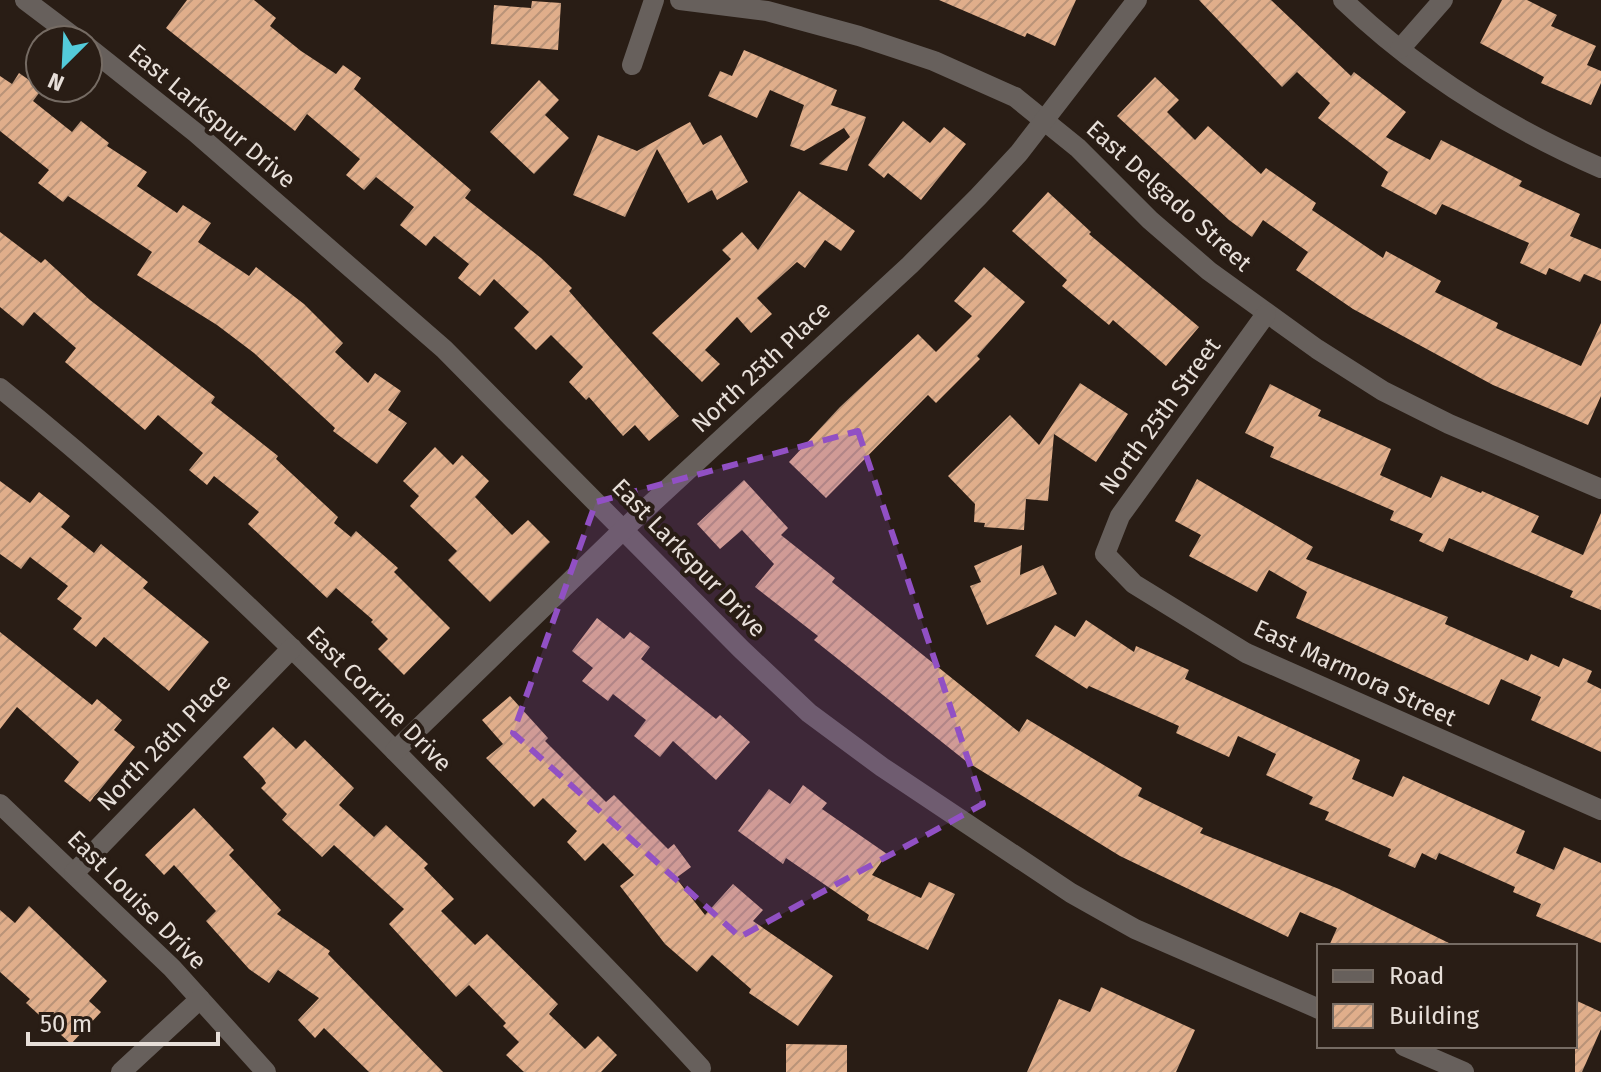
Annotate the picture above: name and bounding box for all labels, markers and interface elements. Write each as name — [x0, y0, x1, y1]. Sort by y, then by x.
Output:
north arrow — [24, 24, 104, 104]
street label: East Larkspur Drive — [123, 38, 301, 194]
text: N — [44, 67, 68, 97]
street label: East Delgado Street — [1081, 115, 1257, 278]
street label: North 25th Place — [686, 296, 836, 438]
street label: North 25th Street — [1094, 332, 1226, 500]
street label: East Larkspur Drive — [606, 473, 772, 643]
street label: East Marmora Street — [1249, 614, 1461, 732]
street label: East Corrine Drive — [301, 621, 457, 777]
street label: North 26th Place — [91, 667, 237, 817]
street label: East Louise Drive — [62, 825, 212, 975]
legend — [1317, 944, 1577, 1048]
text: Road — [1389, 962, 1444, 990]
scale bar — [28, 996, 218, 1046]
text: Building — [1389, 1002, 1479, 1030]
text: 50 m — [40, 1010, 92, 1038]

